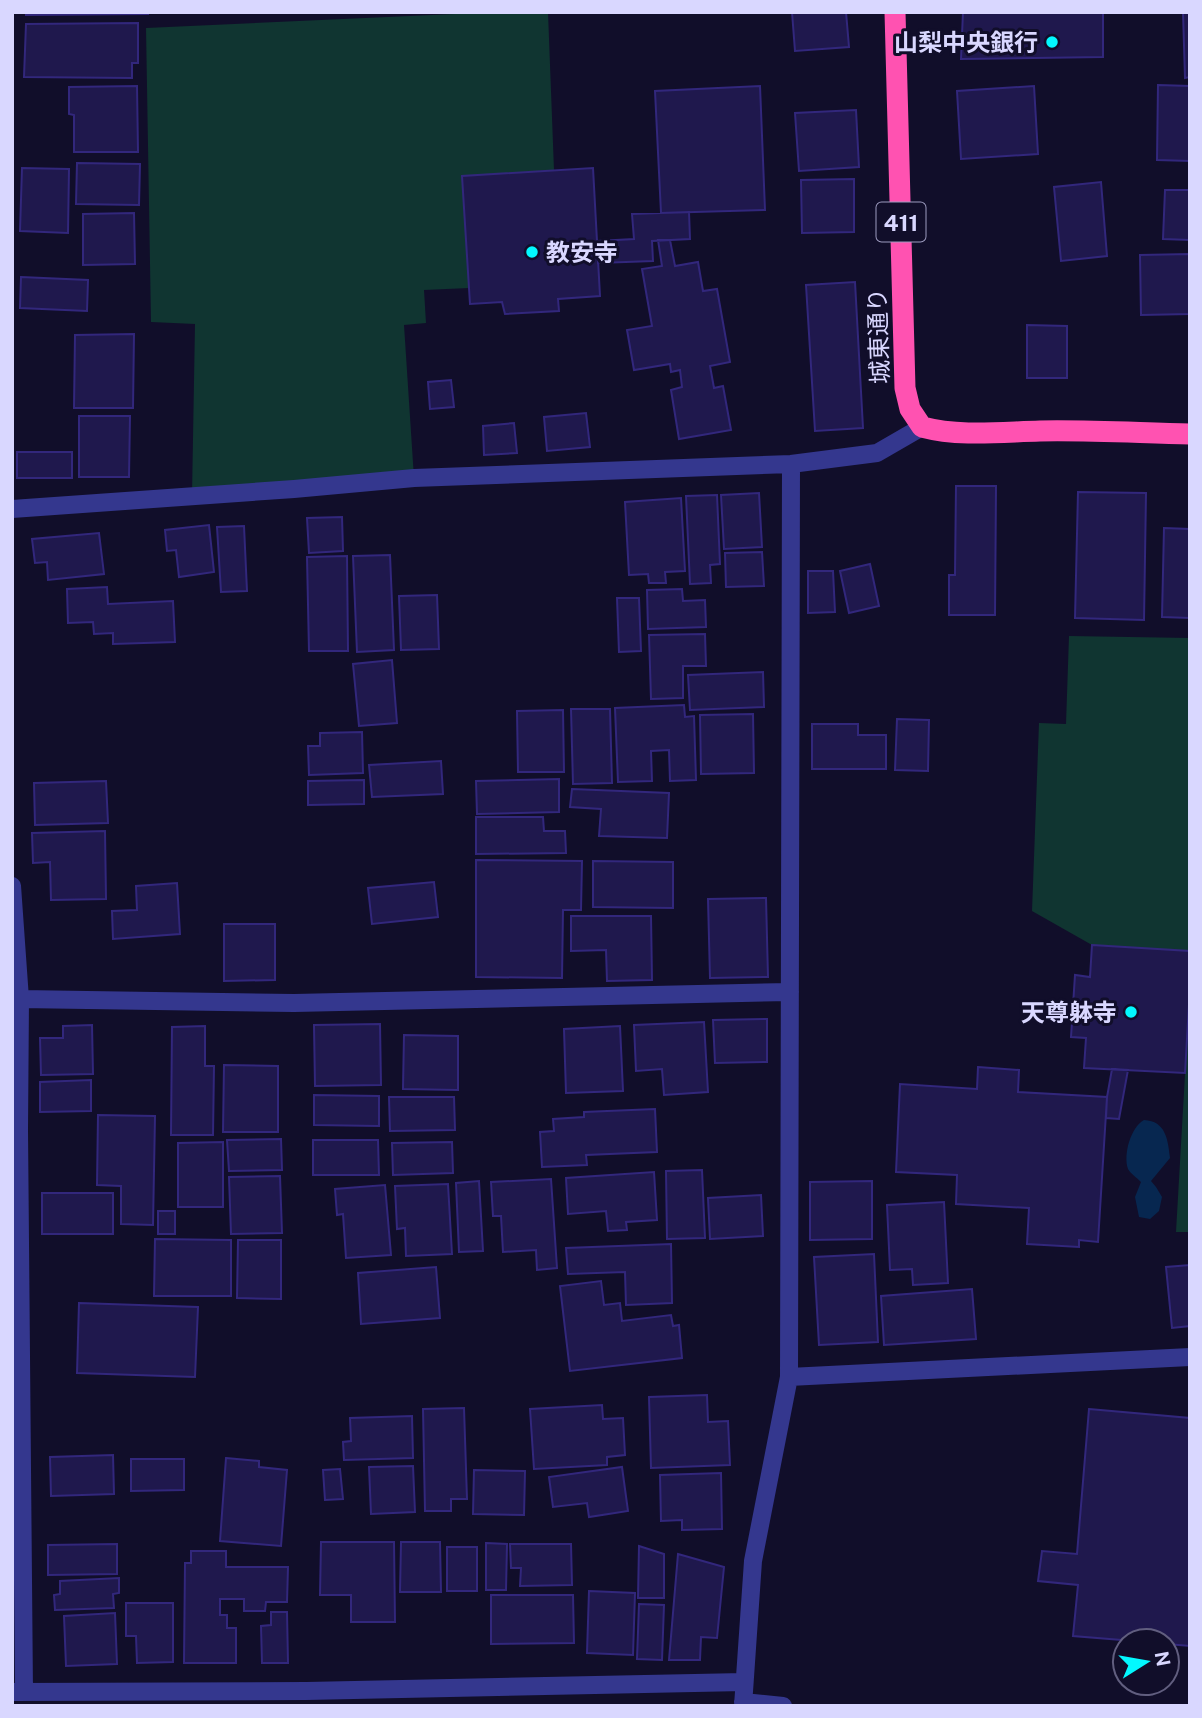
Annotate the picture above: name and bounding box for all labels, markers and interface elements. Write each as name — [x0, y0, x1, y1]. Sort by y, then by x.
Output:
place label: 山梨中央銀行 — [894, 28, 1038, 56]
marker: 山梨中央銀行 — [1044, 34, 1060, 50]
road number: 411 — [876, 202, 926, 242]
place label: 教安寺 — [546, 238, 618, 266]
marker: 教安寺 — [524, 244, 540, 260]
street label: 城東通り — [862, 288, 894, 384]
place label: 天尊躰寺 — [1021, 998, 1117, 1026]
marker: 天尊躰寺 — [1123, 1004, 1139, 1020]
north arrow — [1111, 1627, 1181, 1697]
text: N — [1150, 1649, 1175, 1668]

